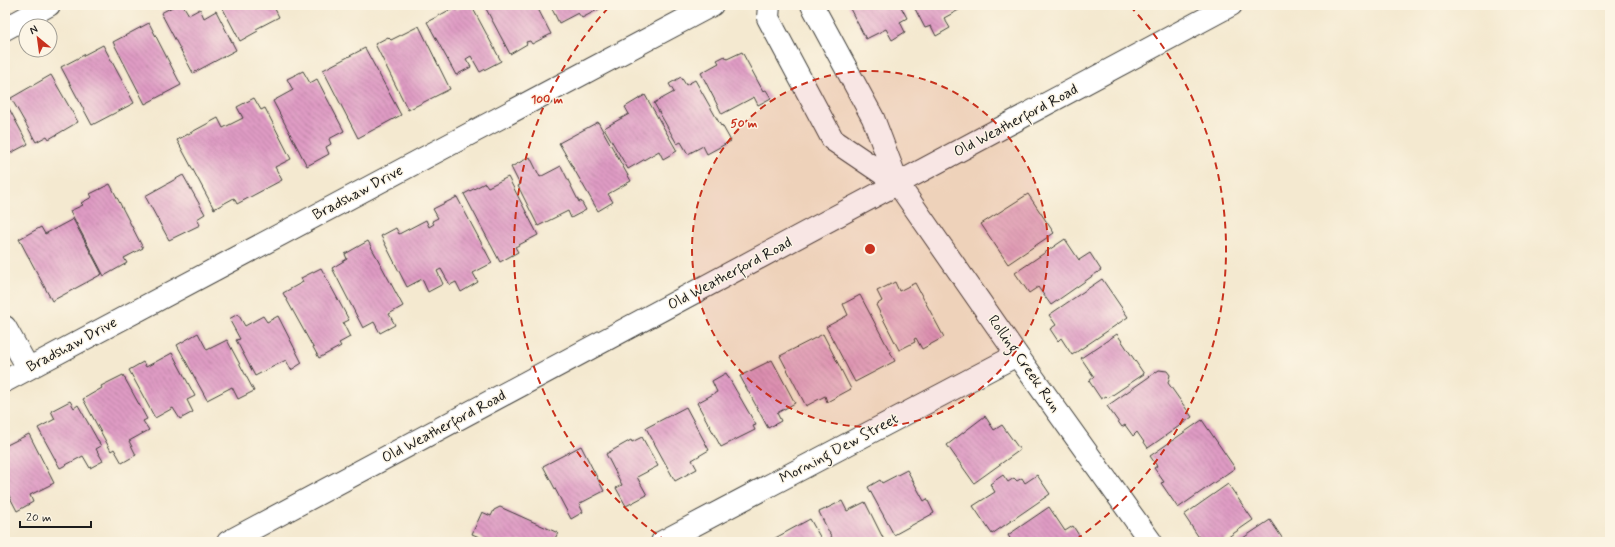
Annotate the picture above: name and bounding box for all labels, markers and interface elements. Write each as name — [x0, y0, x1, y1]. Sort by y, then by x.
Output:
north arrow — [18, 18, 58, 58]
text: N — [27, 22, 40, 38]
street label: Old Weatherford Road — [950, 80, 1083, 164]
text: 100 m — [531, 92, 564, 108]
text: 50 m — [731, 116, 758, 132]
street label: Bradshaw Drive — [309, 161, 407, 225]
street label: Old Weatherford Road — [664, 233, 797, 317]
centre of rings — [863, 242, 877, 256]
street label: Rolling Creek Run — [982, 311, 1065, 417]
street label: Bradshaw Drive — [23, 313, 121, 377]
street label: Old Weatherford Road — [378, 386, 511, 470]
street label: Morning Dew Street — [776, 409, 903, 490]
scale bar — [20, 503, 91, 529]
text: 20 m — [26, 510, 52, 526]

